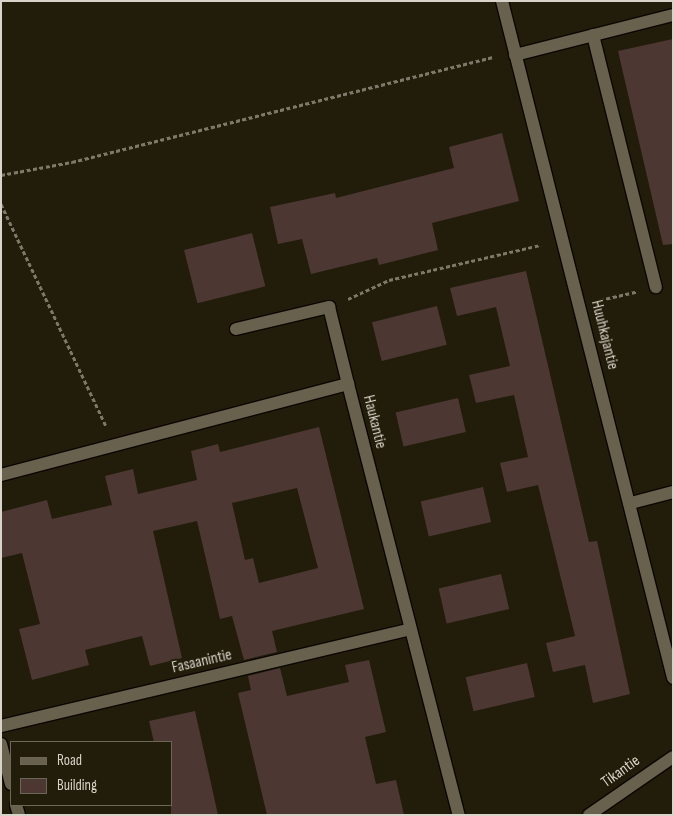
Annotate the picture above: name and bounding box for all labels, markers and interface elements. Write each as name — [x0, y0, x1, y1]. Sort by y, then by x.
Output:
street label: Huuhkajantie — [586, 298, 622, 372]
street label: Haukantie — [358, 393, 390, 451]
street label: Fasaanintie — [170, 646, 234, 678]
legend — [10, 741, 172, 806]
text: Road — [57, 751, 82, 770]
street label: Tikantie — [598, 752, 644, 792]
text: Building — [57, 776, 97, 795]

